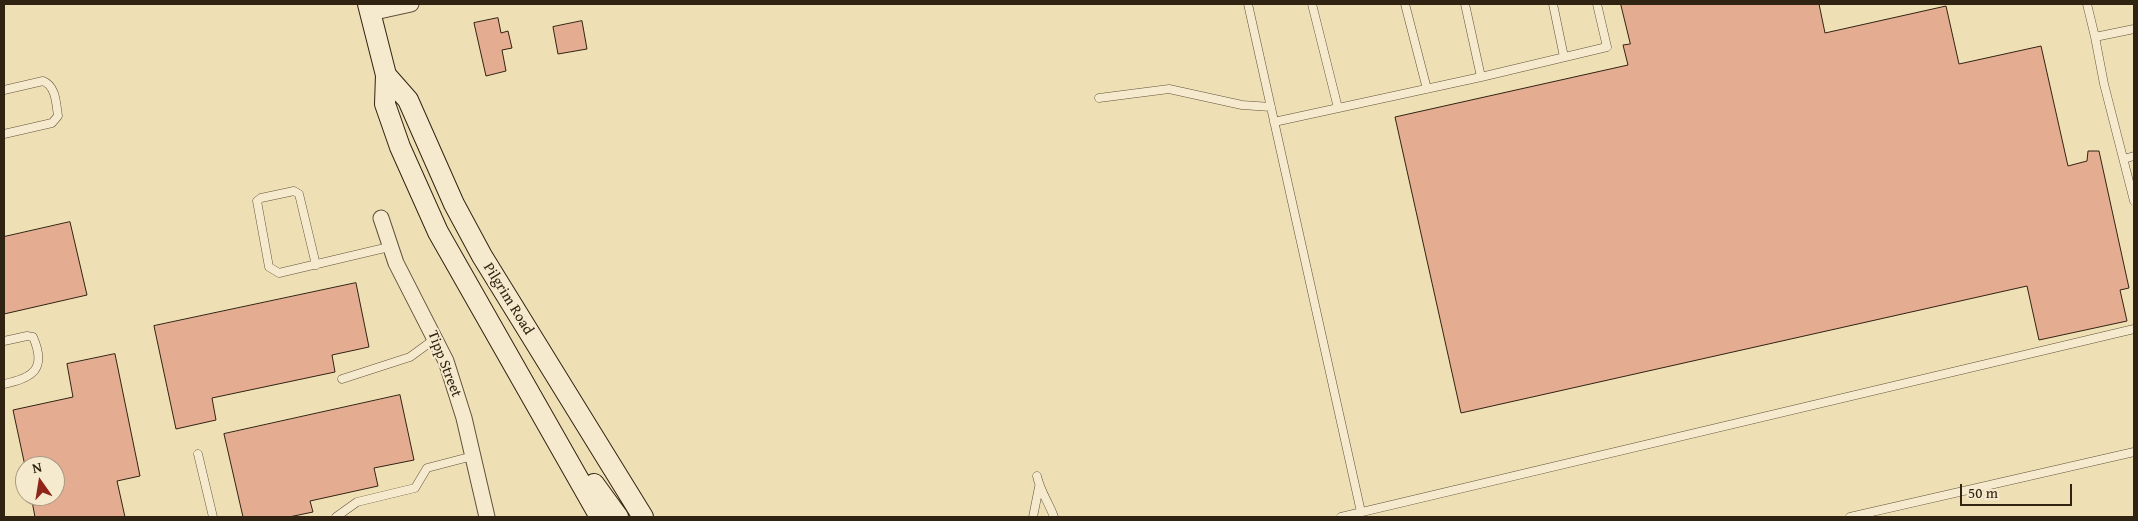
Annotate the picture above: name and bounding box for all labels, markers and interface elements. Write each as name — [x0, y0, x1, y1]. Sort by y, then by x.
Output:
street label: Pilgrim Road — [479, 260, 537, 338]
street label: Tipp Street — [423, 328, 465, 400]
north arrow — [15, 456, 65, 506]
text: N — [30, 457, 44, 478]
scale bar — [1963, 474, 2076, 506]
text: 50 m — [1968, 482, 1998, 503]

